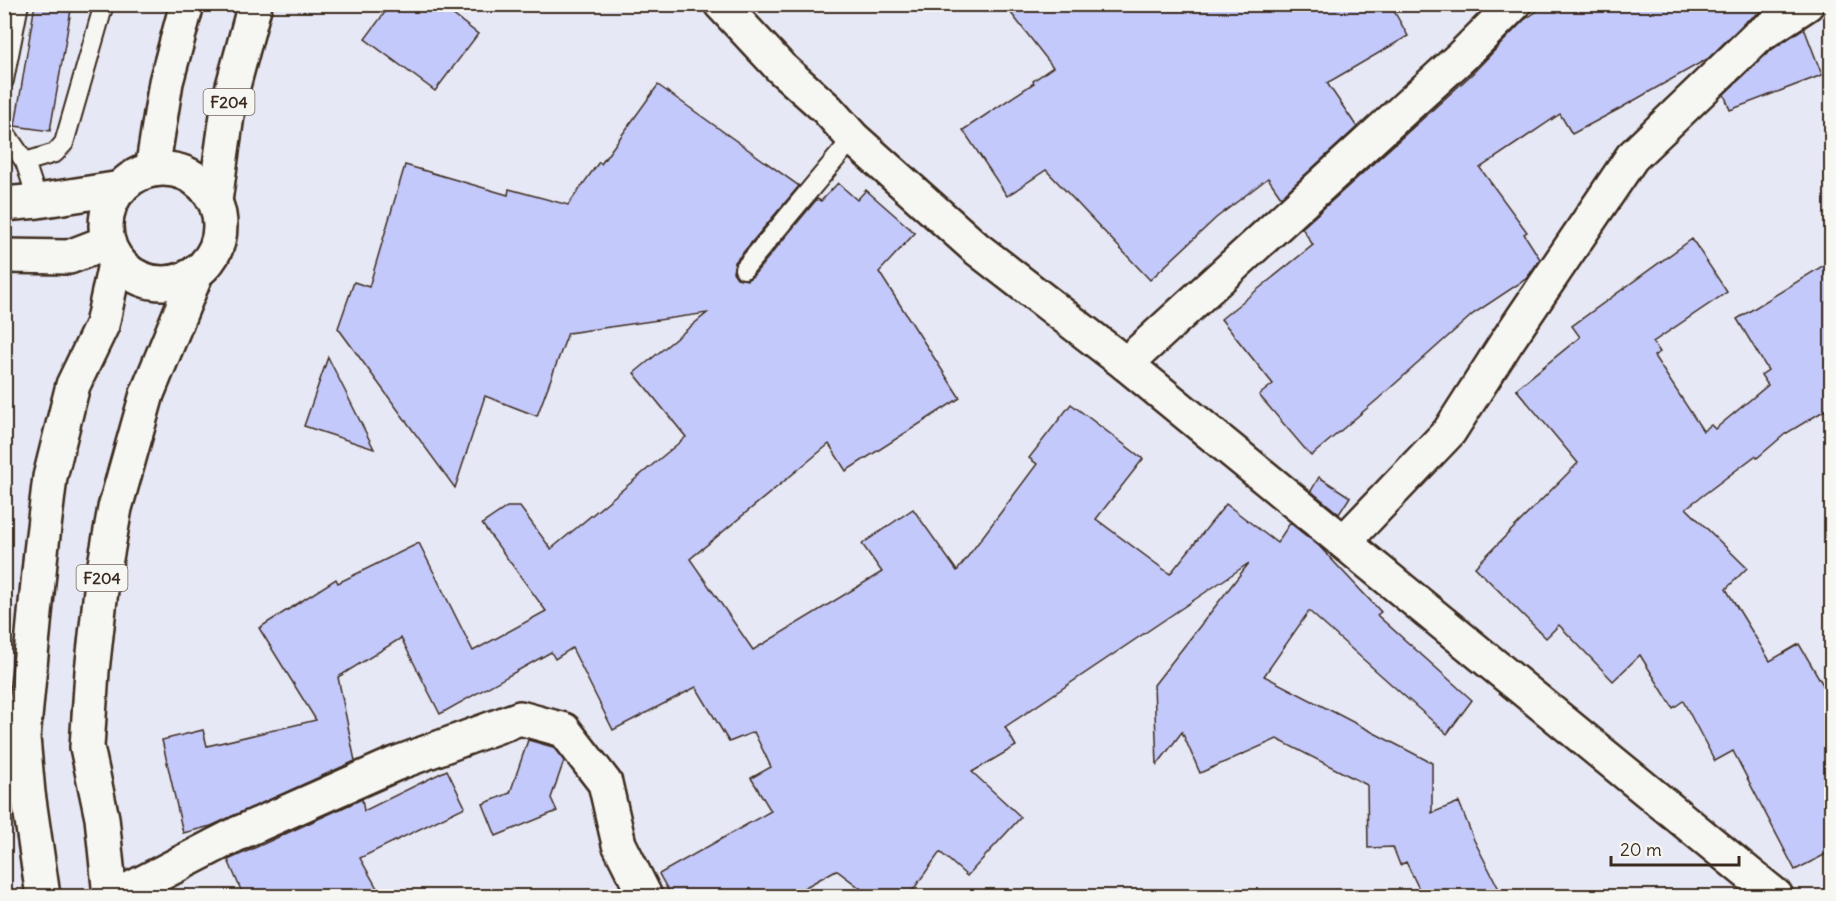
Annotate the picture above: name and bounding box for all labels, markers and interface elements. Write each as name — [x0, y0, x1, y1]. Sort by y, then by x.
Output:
road number: F204 — [204, 89, 254, 115]
road number: F204 — [76, 565, 128, 591]
scale bar — [1611, 829, 1738, 867]
text: 20 m — [1620, 838, 1662, 861]

